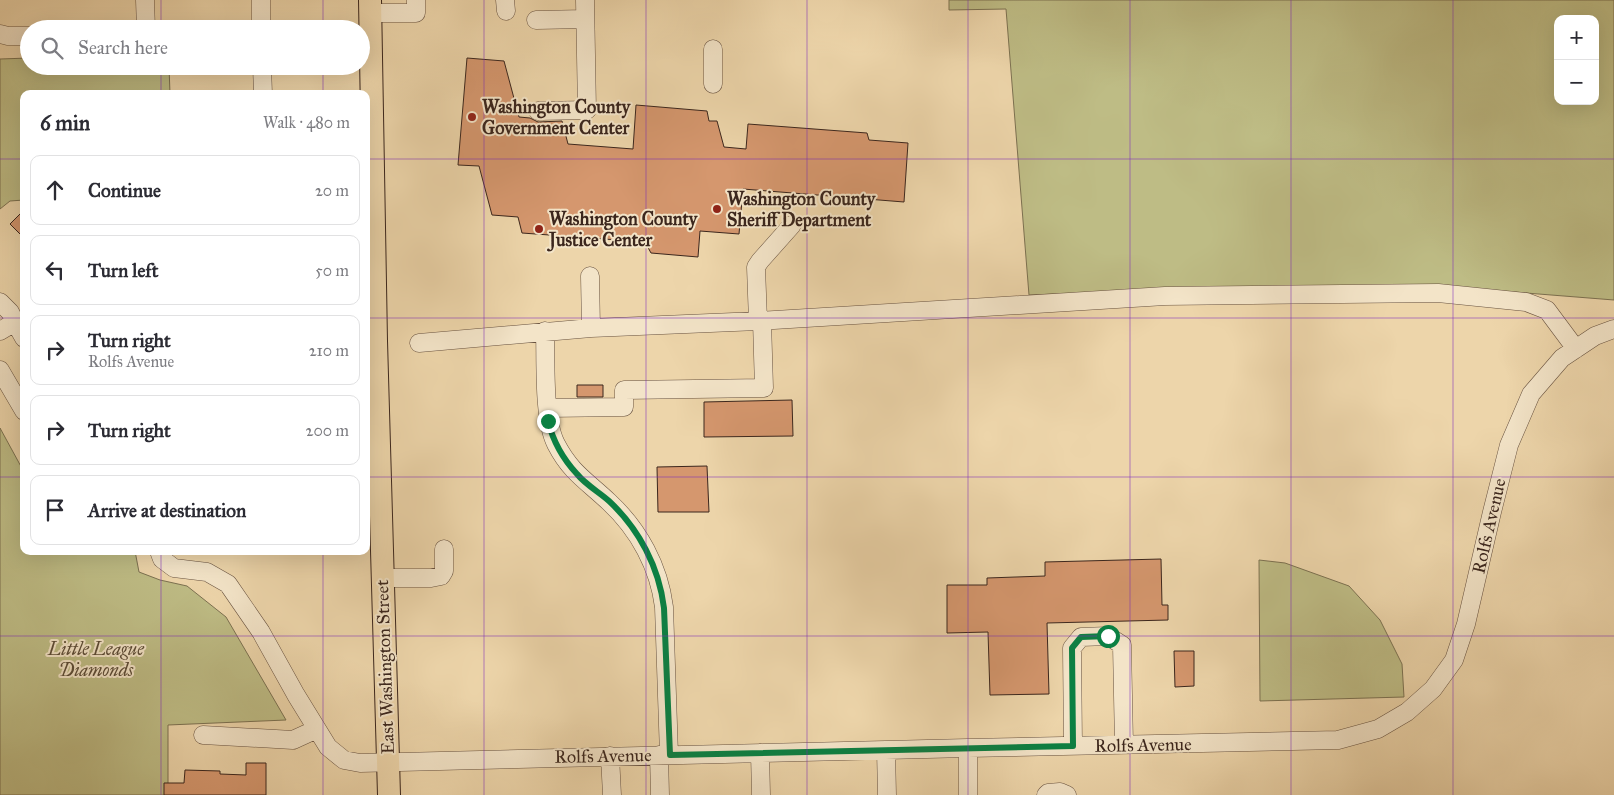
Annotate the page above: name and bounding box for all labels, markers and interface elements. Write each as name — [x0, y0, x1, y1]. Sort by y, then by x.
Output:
map controls — [1554, 15, 1599, 105]
button: + — [1554, 15, 1599, 60]
search box — [20, 20, 370, 75]
icon: search — [38, 34, 66, 62]
text: Search here — [78, 36, 168, 59]
button: − — [1554, 60, 1599, 105]
place label: Washington County Government Center — [482, 96, 632, 139]
text: 6 min — [40, 110, 90, 136]
marker: Washington County Government Center — [466, 111, 478, 123]
text: Walk · 480 m — [263, 113, 350, 132]
icon: ahead — [41, 176, 69, 204]
text: Continue — [88, 179, 161, 202]
text: 20 m — [315, 181, 349, 200]
place label: Washington County Sheriff Department — [727, 188, 877, 232]
marker: Washington County Sheriff Department — [711, 203, 723, 215]
place label: Washington County Justice Center — [547, 208, 699, 252]
marker: Washington County Justice Center — [533, 223, 545, 235]
icon: left — [41, 256, 69, 284]
text: Turn left — [88, 259, 158, 282]
text: 50 m — [315, 261, 349, 280]
text: Turn right — [88, 329, 171, 352]
icon: right — [41, 336, 69, 364]
text: 210 m — [309, 341, 349, 360]
text: Rolfs Avenue — [88, 352, 174, 371]
route end — [537, 410, 560, 433]
icon: right — [41, 416, 69, 444]
text: Turn right — [88, 419, 171, 442]
text: 200 m — [306, 421, 349, 440]
street label: Rolfs Avenue — [1467, 476, 1511, 576]
icon: arrive — [41, 496, 69, 524]
text: Arrive at destination — [88, 499, 246, 522]
street label: East Washington Street — [371, 579, 400, 755]
route start — [1097, 625, 1120, 648]
park label: Little League Diamonds — [47, 638, 145, 681]
street label: Rolfs Avenue — [1094, 733, 1192, 757]
street label: Rolfs Avenue — [554, 744, 652, 768]

